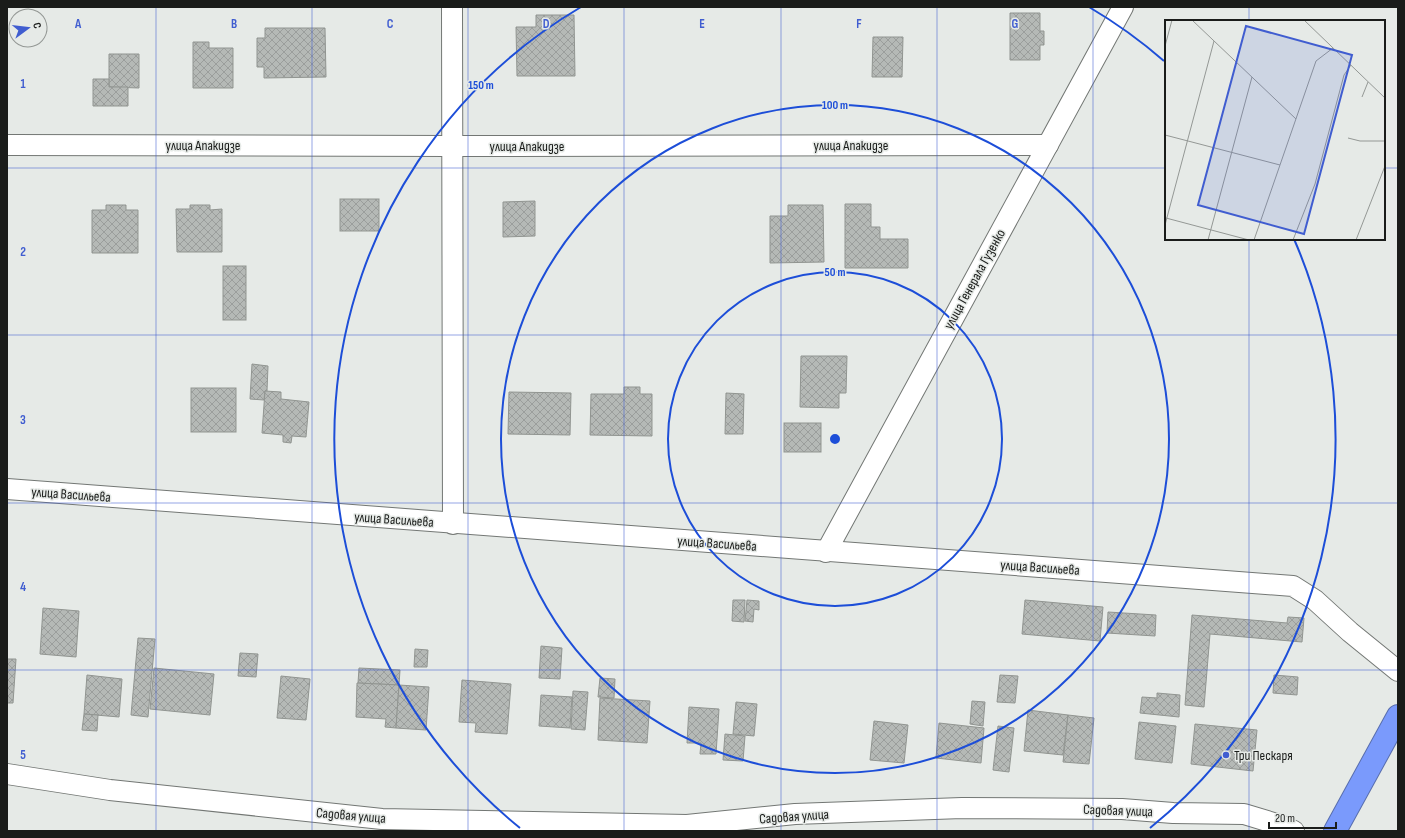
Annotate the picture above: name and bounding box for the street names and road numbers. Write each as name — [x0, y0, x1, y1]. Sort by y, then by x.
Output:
street label: улица Апакидзе — [166, 137, 240, 154]
street label: улица Апакидзе — [814, 137, 888, 154]
street label: улица Апакидзе — [490, 138, 564, 155]
street label: улица Генерала Гузенко — [940, 226, 1009, 332]
street label: улица Васильева — [31, 483, 111, 506]
street label: улица Васильева — [354, 508, 434, 531]
street label: улица Васильева — [677, 532, 757, 555]
street label: улица Васильева — [1000, 556, 1080, 579]
street label: Садовая улица — [1083, 801, 1153, 820]
street label: Садовая улица — [315, 804, 386, 827]
street label: Садовая улица — [759, 806, 829, 827]

